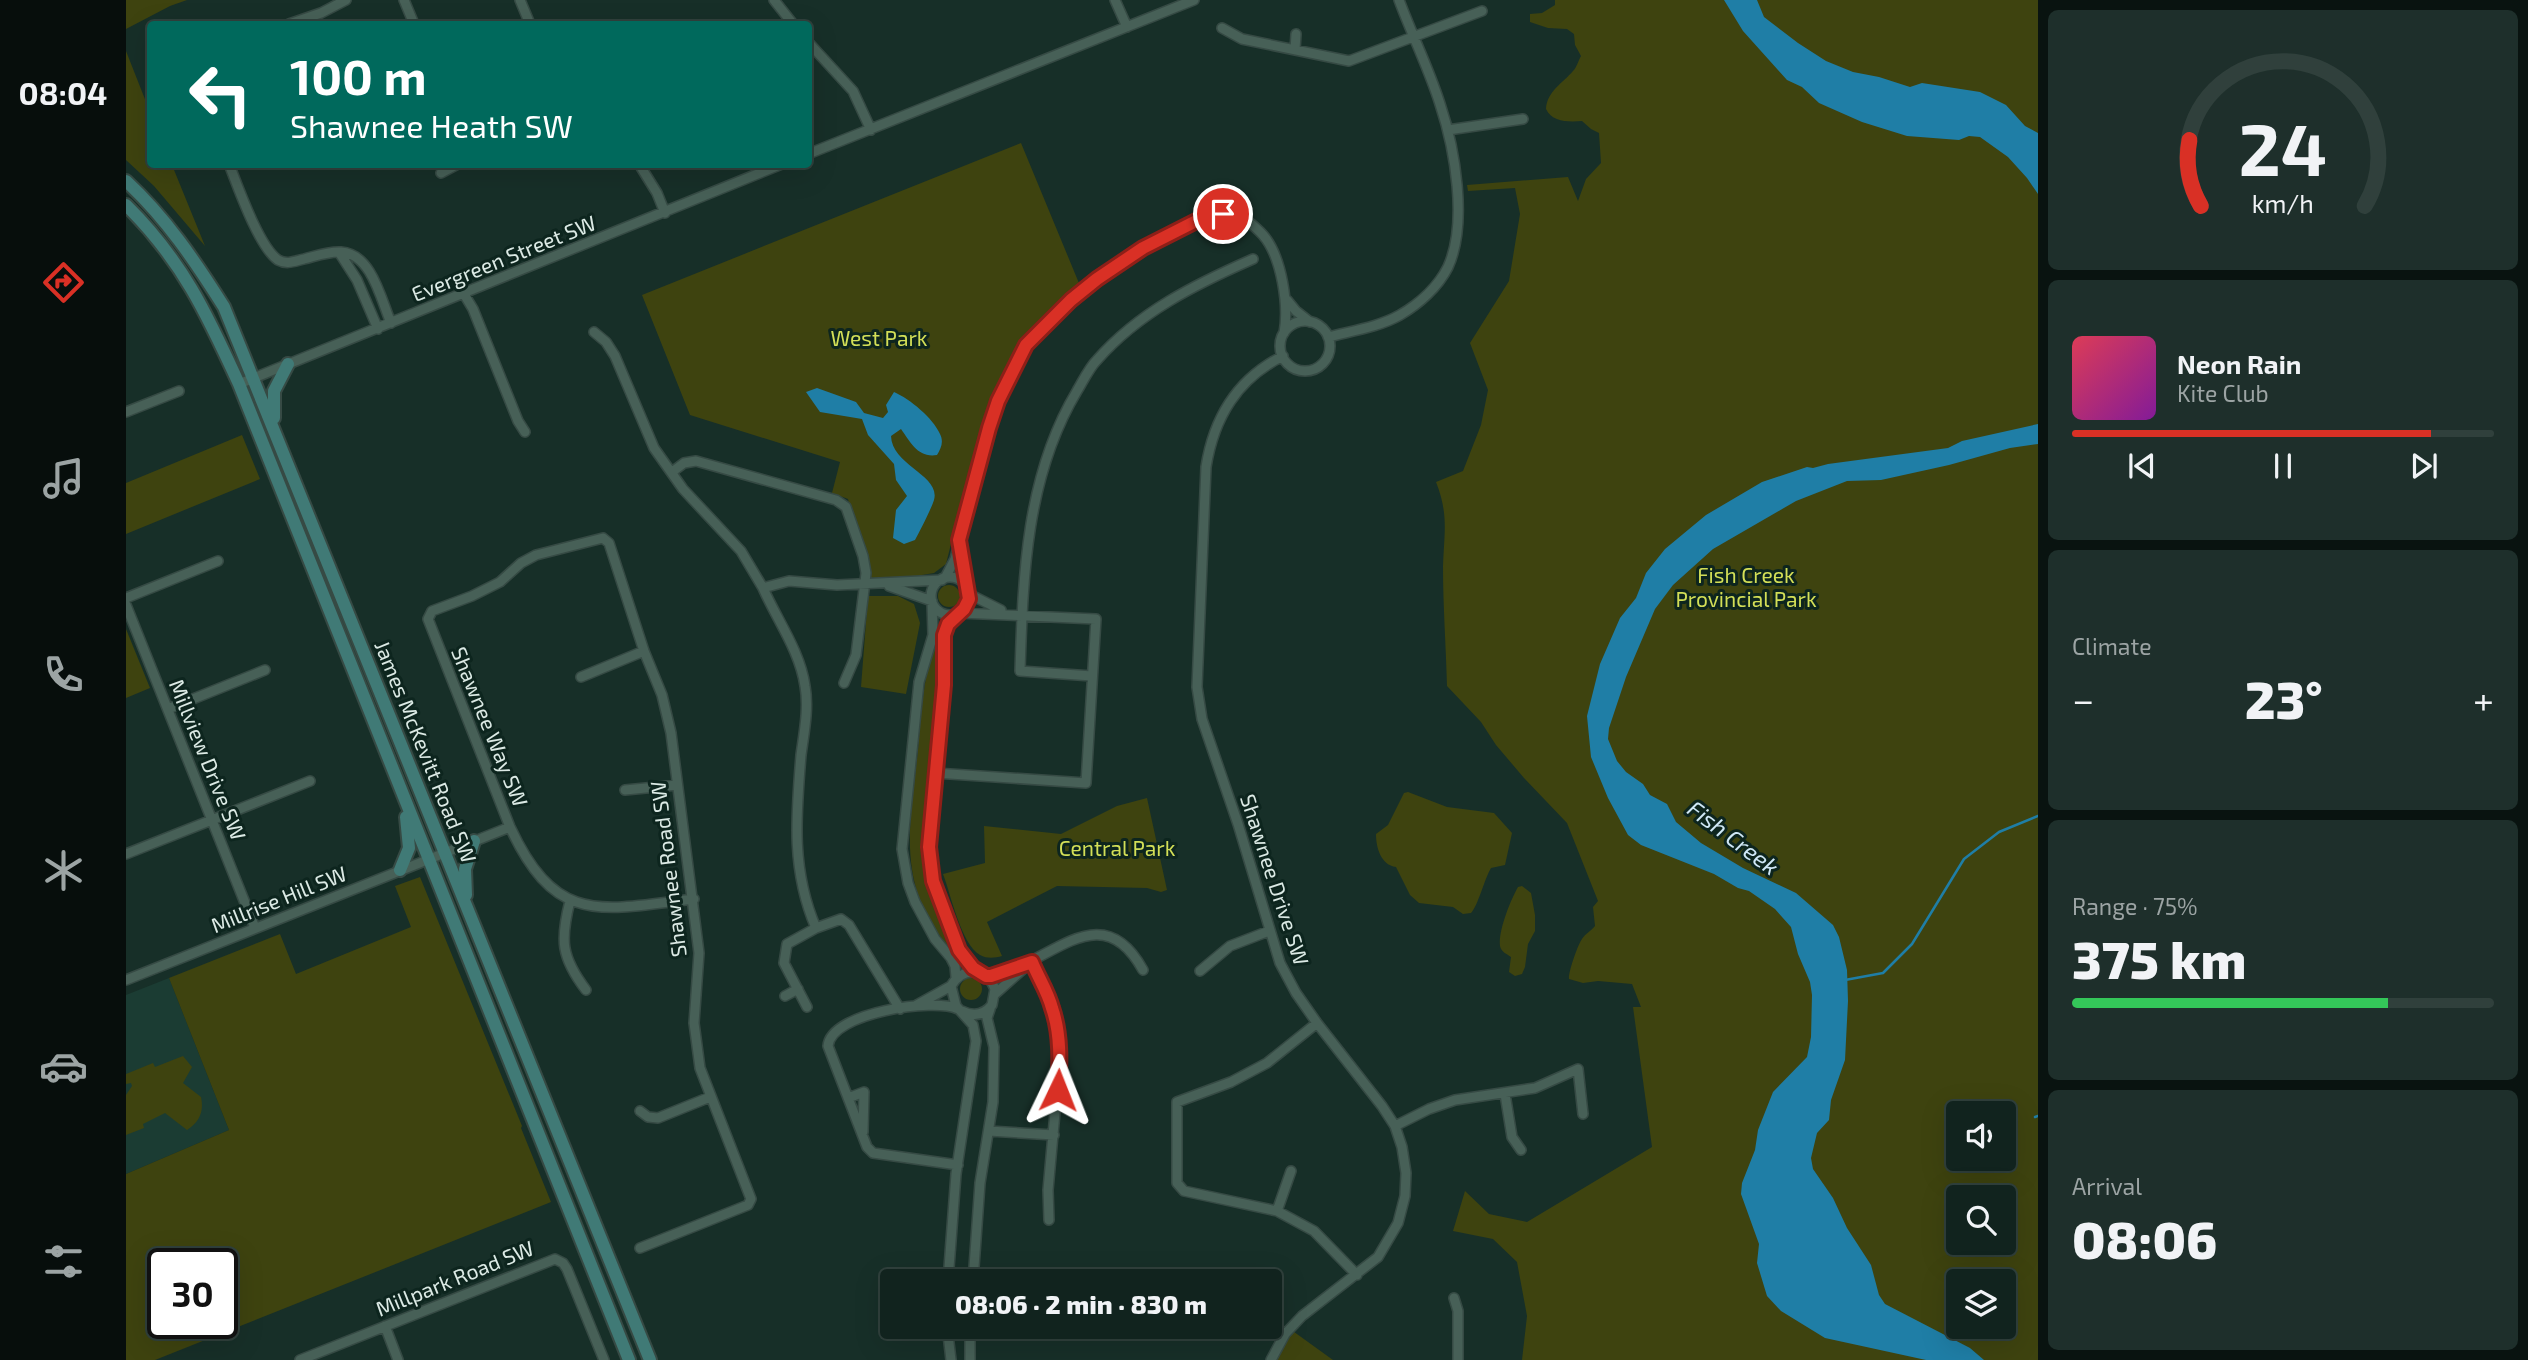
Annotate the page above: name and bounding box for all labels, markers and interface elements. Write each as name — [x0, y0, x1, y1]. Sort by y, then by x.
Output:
text: 100 m — [290, 46, 427, 105]
icon: left — [175, 49, 266, 140]
text: 08:04 — [19, 73, 107, 111]
text: 24 — [2239, 103, 2327, 191]
text: Shawnee Heath SW — [290, 106, 573, 144]
pin — [1193, 184, 1253, 244]
text: km/h — [2252, 188, 2314, 218]
icon: arrive — [1204, 195, 1242, 233]
street label: Evergreen Street SW — [408, 209, 599, 306]
icon: directions — [39, 258, 88, 307]
park label: West Park — [830, 325, 928, 350]
text: Neon Rain — [2177, 348, 2301, 379]
text: Kite Club — [2177, 379, 2269, 407]
icon: previous — [2123, 447, 2161, 485]
icon: pause — [2264, 447, 2302, 485]
icon: next — [2405, 447, 2443, 485]
icon: music — [39, 454, 88, 503]
park label: Fish Creek Provincial Park — [1675, 562, 1817, 611]
text: Climate — [2072, 632, 2152, 660]
street label: James McKevitt Road SW — [370, 637, 482, 866]
street label: Shawnee Way SW — [447, 643, 534, 810]
icon: phone — [39, 650, 88, 699]
text: 23° — [2245, 667, 2323, 729]
street label: Millview Drive SW — [165, 675, 252, 843]
text: − — [2072, 676, 2094, 722]
text: + — [2473, 676, 2494, 722]
street label: Shawnee Road SW — [644, 780, 691, 959]
street label: Shawnee Drive SW — [1236, 791, 1315, 968]
water label: Fish Creek — [1683, 794, 1785, 881]
park label: Central Park — [1059, 835, 1176, 860]
icon: climate — [39, 846, 88, 895]
street label: Millrise Hill SW — [207, 860, 350, 937]
text: Range · 75% — [2072, 892, 2198, 920]
text: 375 km — [2072, 927, 2246, 989]
icon: car — [39, 1042, 88, 1091]
position arrow — [1021, 1053, 1095, 1127]
map controls — [1946, 1101, 2016, 1339]
button: sound — [1946, 1101, 2016, 1171]
text: Arrival — [2072, 1172, 2142, 1200]
button: search — [1946, 1185, 2016, 1255]
text: 08:06 — [2072, 1207, 2217, 1269]
street label: Millpark Road SW — [372, 1234, 537, 1321]
icon: filters — [39, 1237, 88, 1286]
speed limit sign: 30 — [147, 1248, 238, 1339]
button: layers — [1946, 1269, 2016, 1339]
text: 08:06 · 2 min · 830 m — [955, 1288, 1207, 1319]

